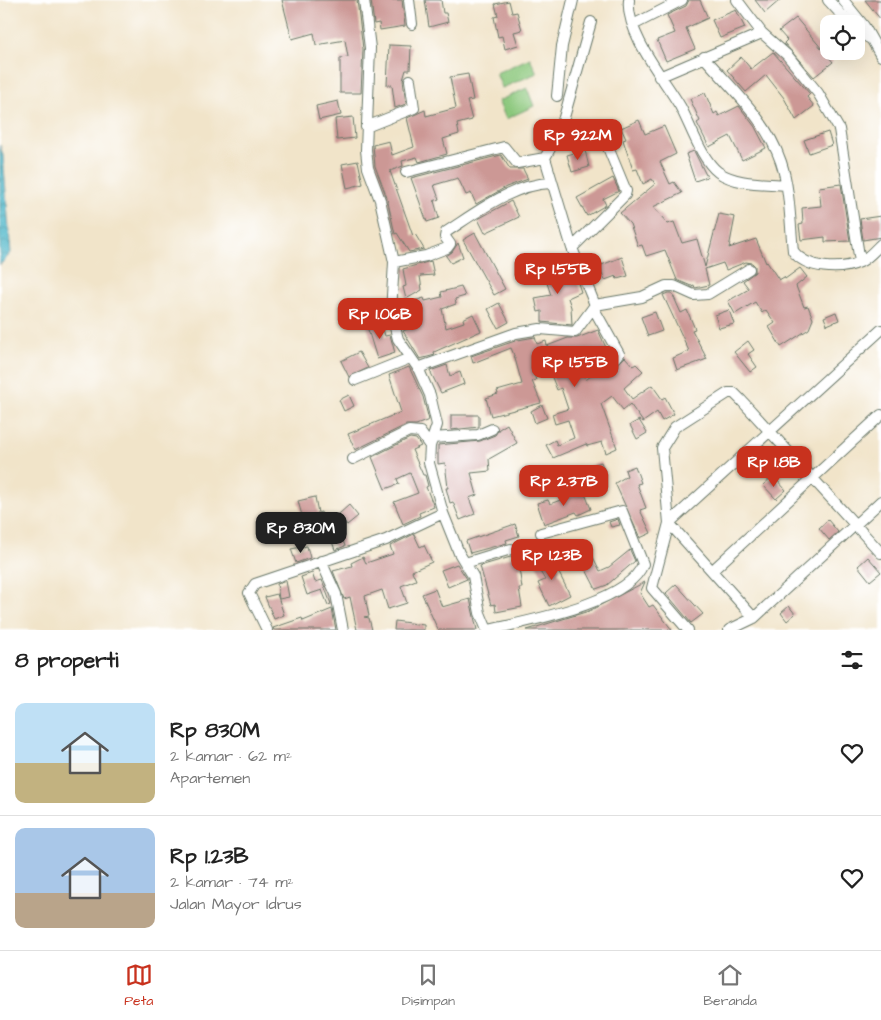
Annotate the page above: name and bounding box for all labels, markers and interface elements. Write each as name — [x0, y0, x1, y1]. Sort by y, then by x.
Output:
map controls — [820, 15, 865, 60]
button: locate — [820, 15, 865, 60]
pin: Rp 922M — [532, 119, 624, 161]
text: Rp 922M — [544, 124, 612, 146]
pin: Rp 1.55B — [506, 252, 610, 295]
text: Rp 1.55B — [525, 258, 591, 280]
pin: Rp 1.06B — [328, 298, 432, 340]
text: Rp 1.06B — [349, 303, 411, 325]
pin: Rp 1.55B — [523, 346, 627, 388]
text: Rp 1.55B — [542, 351, 608, 373]
pin: Rp 1.8B — [728, 446, 820, 488]
text: Rp 1.8B — [748, 451, 800, 473]
pin: Rp 2.37B — [512, 464, 616, 507]
text: Rp 2.37B — [530, 470, 598, 492]
pin: Rp 830M — [255, 512, 347, 554]
text: Rp 830M — [267, 517, 335, 539]
pin: Rp 1.23B — [500, 538, 604, 581]
text: Rp 1.23B — [522, 544, 582, 566]
text: 8 properti — [15, 646, 118, 675]
icon: filters — [838, 646, 866, 674]
text: Rp 830M — [170, 716, 260, 745]
icon: home — [55, 723, 115, 783]
icon: heart — [838, 739, 866, 767]
text: 2 kamar · 62 m² — [170, 745, 292, 767]
text: Apartemen — [170, 767, 250, 789]
text: Rp 1.23B — [170, 842, 248, 871]
icon: home — [55, 848, 115, 908]
icon: heart — [838, 864, 866, 892]
text: 2 kamar · 74 m² — [170, 871, 294, 893]
text: Jalan Mayor Idrus — [170, 893, 302, 915]
tab: Peta — [124, 961, 153, 1011]
tab: Disimpan — [402, 961, 455, 1011]
tab: Beranda — [703, 961, 757, 1011]

